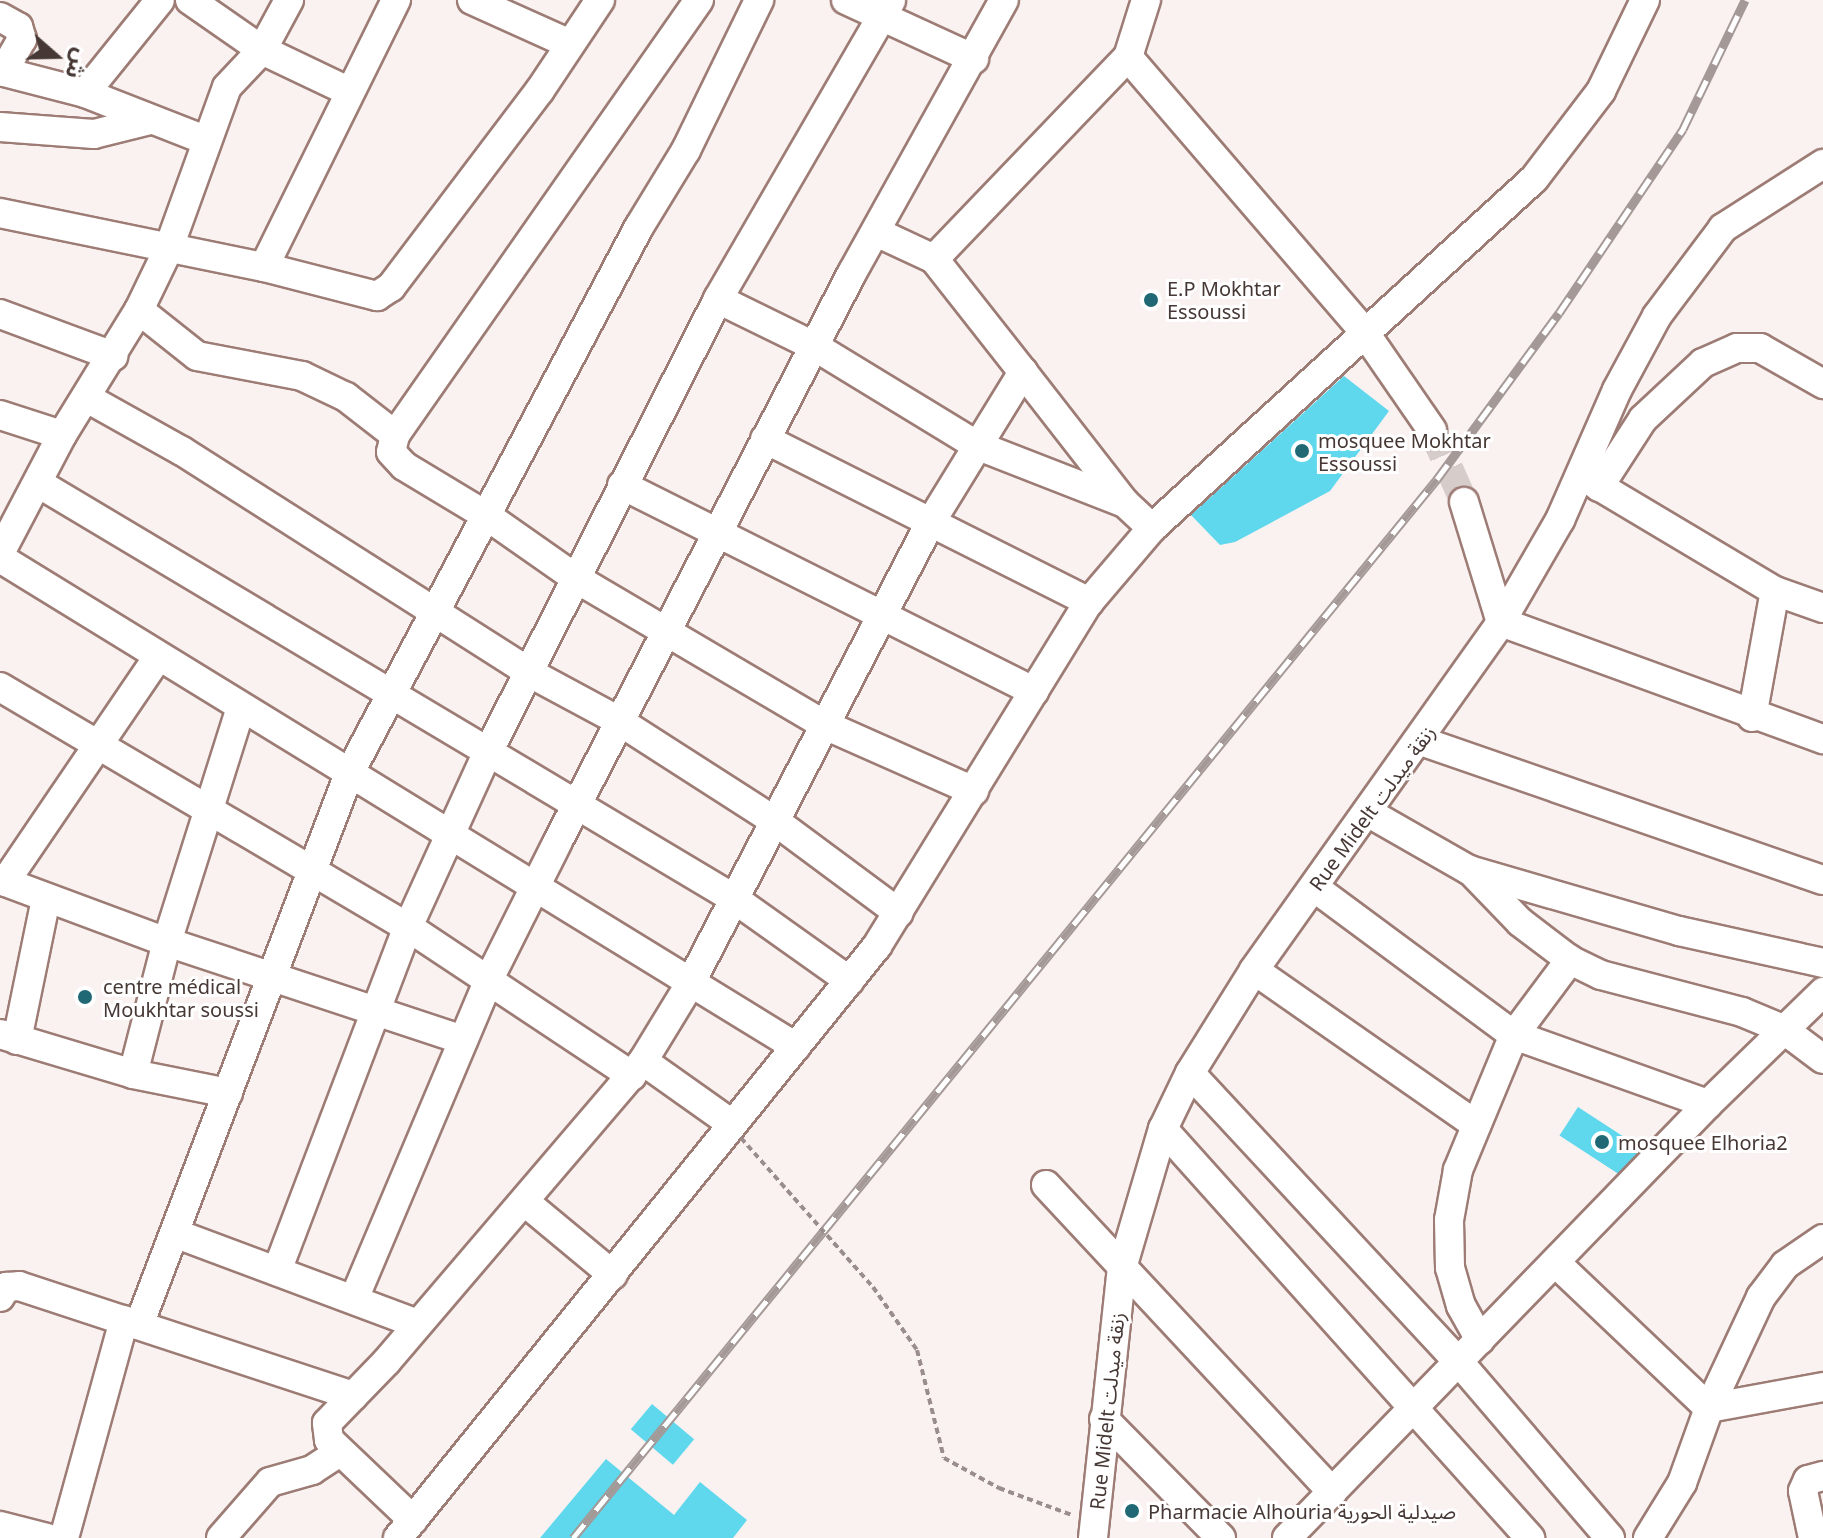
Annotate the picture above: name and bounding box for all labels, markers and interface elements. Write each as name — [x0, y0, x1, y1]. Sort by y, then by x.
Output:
north arrow — [16, 16, 96, 96]
text: ش — [59, 45, 98, 83]
place label: E.P Mokhtar Essoussi — [1167, 276, 1281, 323]
marker: E.P Mokhtar Essoussi — [1142, 291, 1160, 309]
place label: mosquee Mokhtar Essoussi — [1318, 428, 1491, 475]
marker: mosquee Mokhtar Essoussi — [1293, 442, 1311, 460]
street label: Rue Midelt زنقة ميدلت — [1304, 721, 1440, 895]
place label: centre médical Moukhtar soussi — [103, 974, 259, 1021]
marker: centre médical Moukhtar soussi — [74, 986, 96, 1008]
place label: mosquee Elhoria2 — [1618, 1130, 1788, 1154]
marker: mosquee Elhoria2 — [1593, 1133, 1611, 1151]
street label: Rue Midelt زنقة ميدلت — [1085, 1311, 1129, 1511]
place label: Pharmacie Alhouria صيدلية الحورية — [1148, 1499, 1456, 1523]
marker: Pharmacie Alhouria صيدلية الحورية — [1123, 1502, 1141, 1520]

